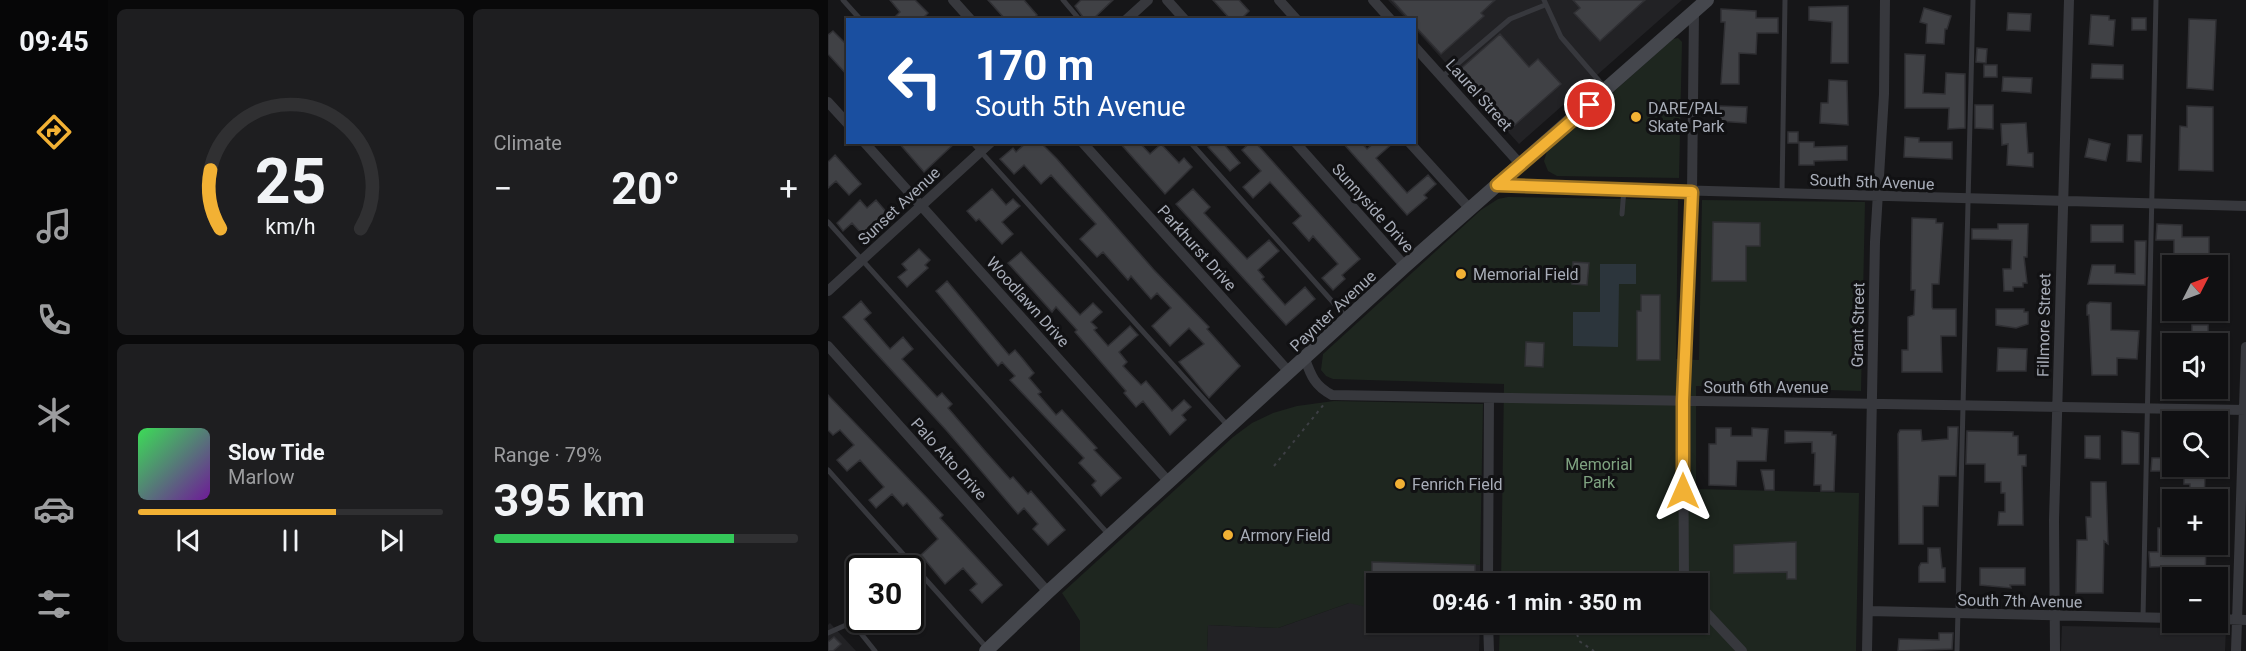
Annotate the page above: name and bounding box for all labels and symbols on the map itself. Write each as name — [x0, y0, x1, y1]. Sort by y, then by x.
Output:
street label: Laurel Street — [1442, 55, 1516, 135]
pin — [1564, 79, 1615, 130]
place label: DARE/PAL Skate Park — [1648, 99, 1725, 136]
marker: DARE/PAL Skate Park — [1629, 110, 1643, 124]
street label: Sunnyside Drive — [1328, 160, 1418, 256]
street label: Sunset Avenue — [854, 163, 944, 249]
street label: South 5th Avenue — [1809, 170, 1935, 194]
street label: Parkhurst Drive — [1154, 201, 1240, 295]
street label: Woodlawn Drive — [983, 253, 1073, 351]
north arrow — [2162, 255, 2228, 321]
place label: Memorial Field — [1473, 265, 1579, 284]
street label: Paynter Avenue — [1286, 266, 1380, 356]
marker: Memorial Field — [1454, 267, 1468, 281]
street label: Fillmore Street — [2034, 273, 2054, 377]
street label: Grant Street — [1848, 282, 1868, 368]
street label: South 6th Avenue — [1704, 378, 1828, 397]
street label: Palo Alto Drive — [907, 414, 991, 504]
park label: Memorial Park — [1565, 455, 1633, 492]
position arrow — [1651, 459, 1715, 523]
place label: Fenrich Field — [1412, 475, 1503, 494]
marker: Fenrich Field — [1393, 477, 1407, 491]
place label: Armory Field — [1240, 526, 1330, 545]
marker: Armory Field — [1221, 528, 1235, 542]
speed limit sign: 30 — [846, 555, 924, 633]
street label: South 7th Avenue — [1957, 590, 2083, 612]

